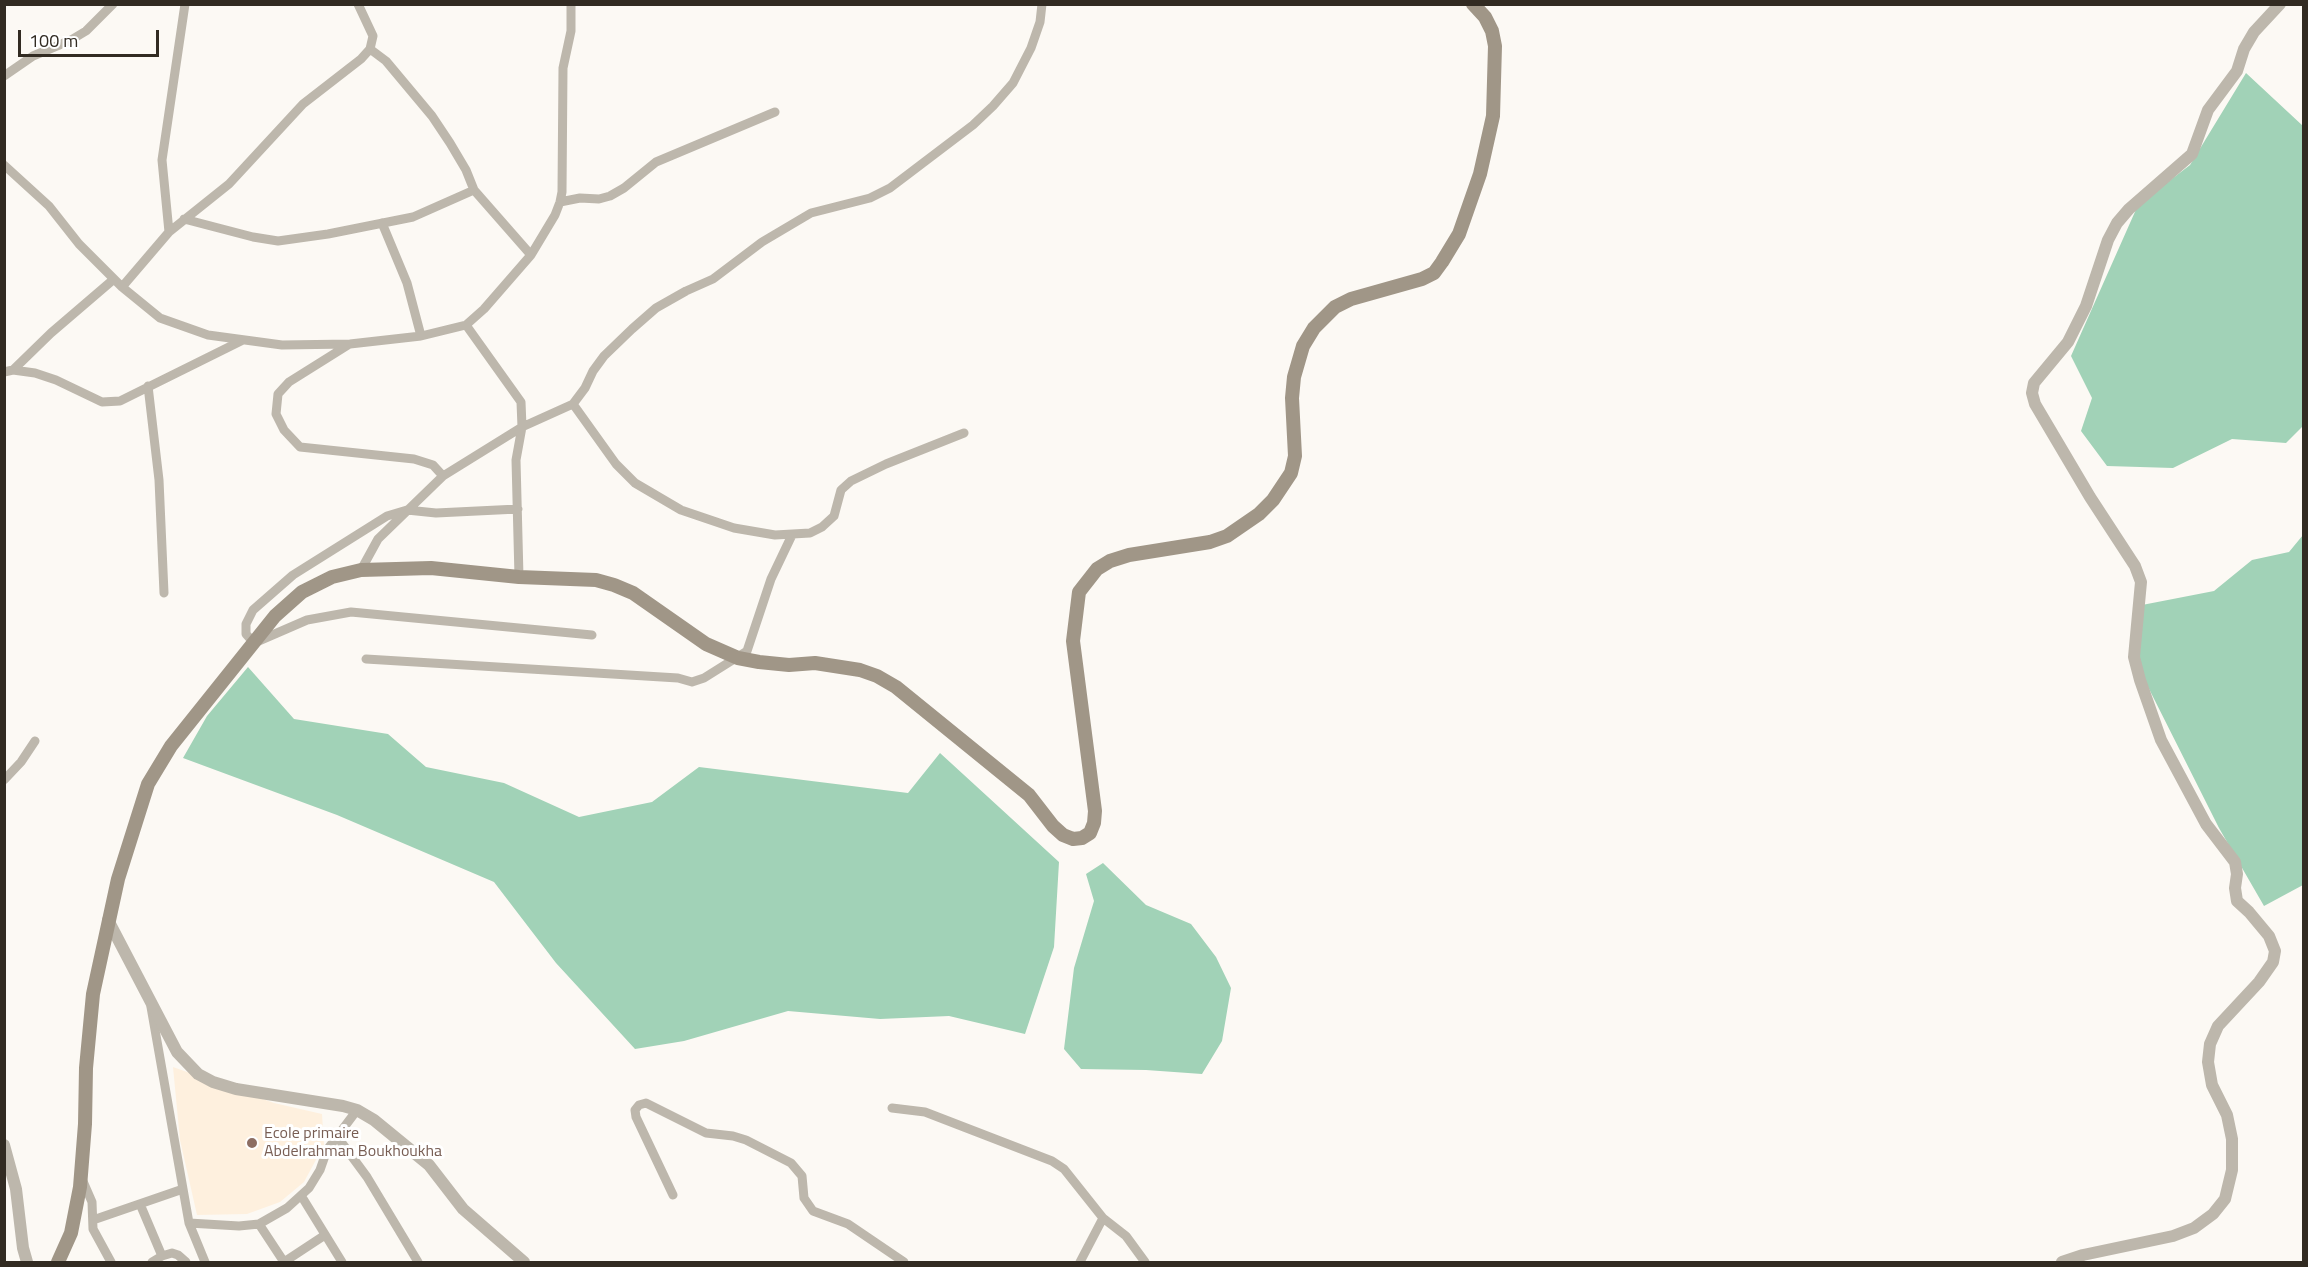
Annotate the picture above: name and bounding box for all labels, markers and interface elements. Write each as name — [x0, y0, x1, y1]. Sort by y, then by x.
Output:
scale bar — [21, 18, 162, 56]
text: 100 m — [29, 27, 78, 54]
place label: Ecole primaire Abdelrahman Boukhoukha — [264, 1124, 442, 1162]
marker: Ecole primaire Abdelrahman Boukhoukha — [245, 1136, 259, 1150]

